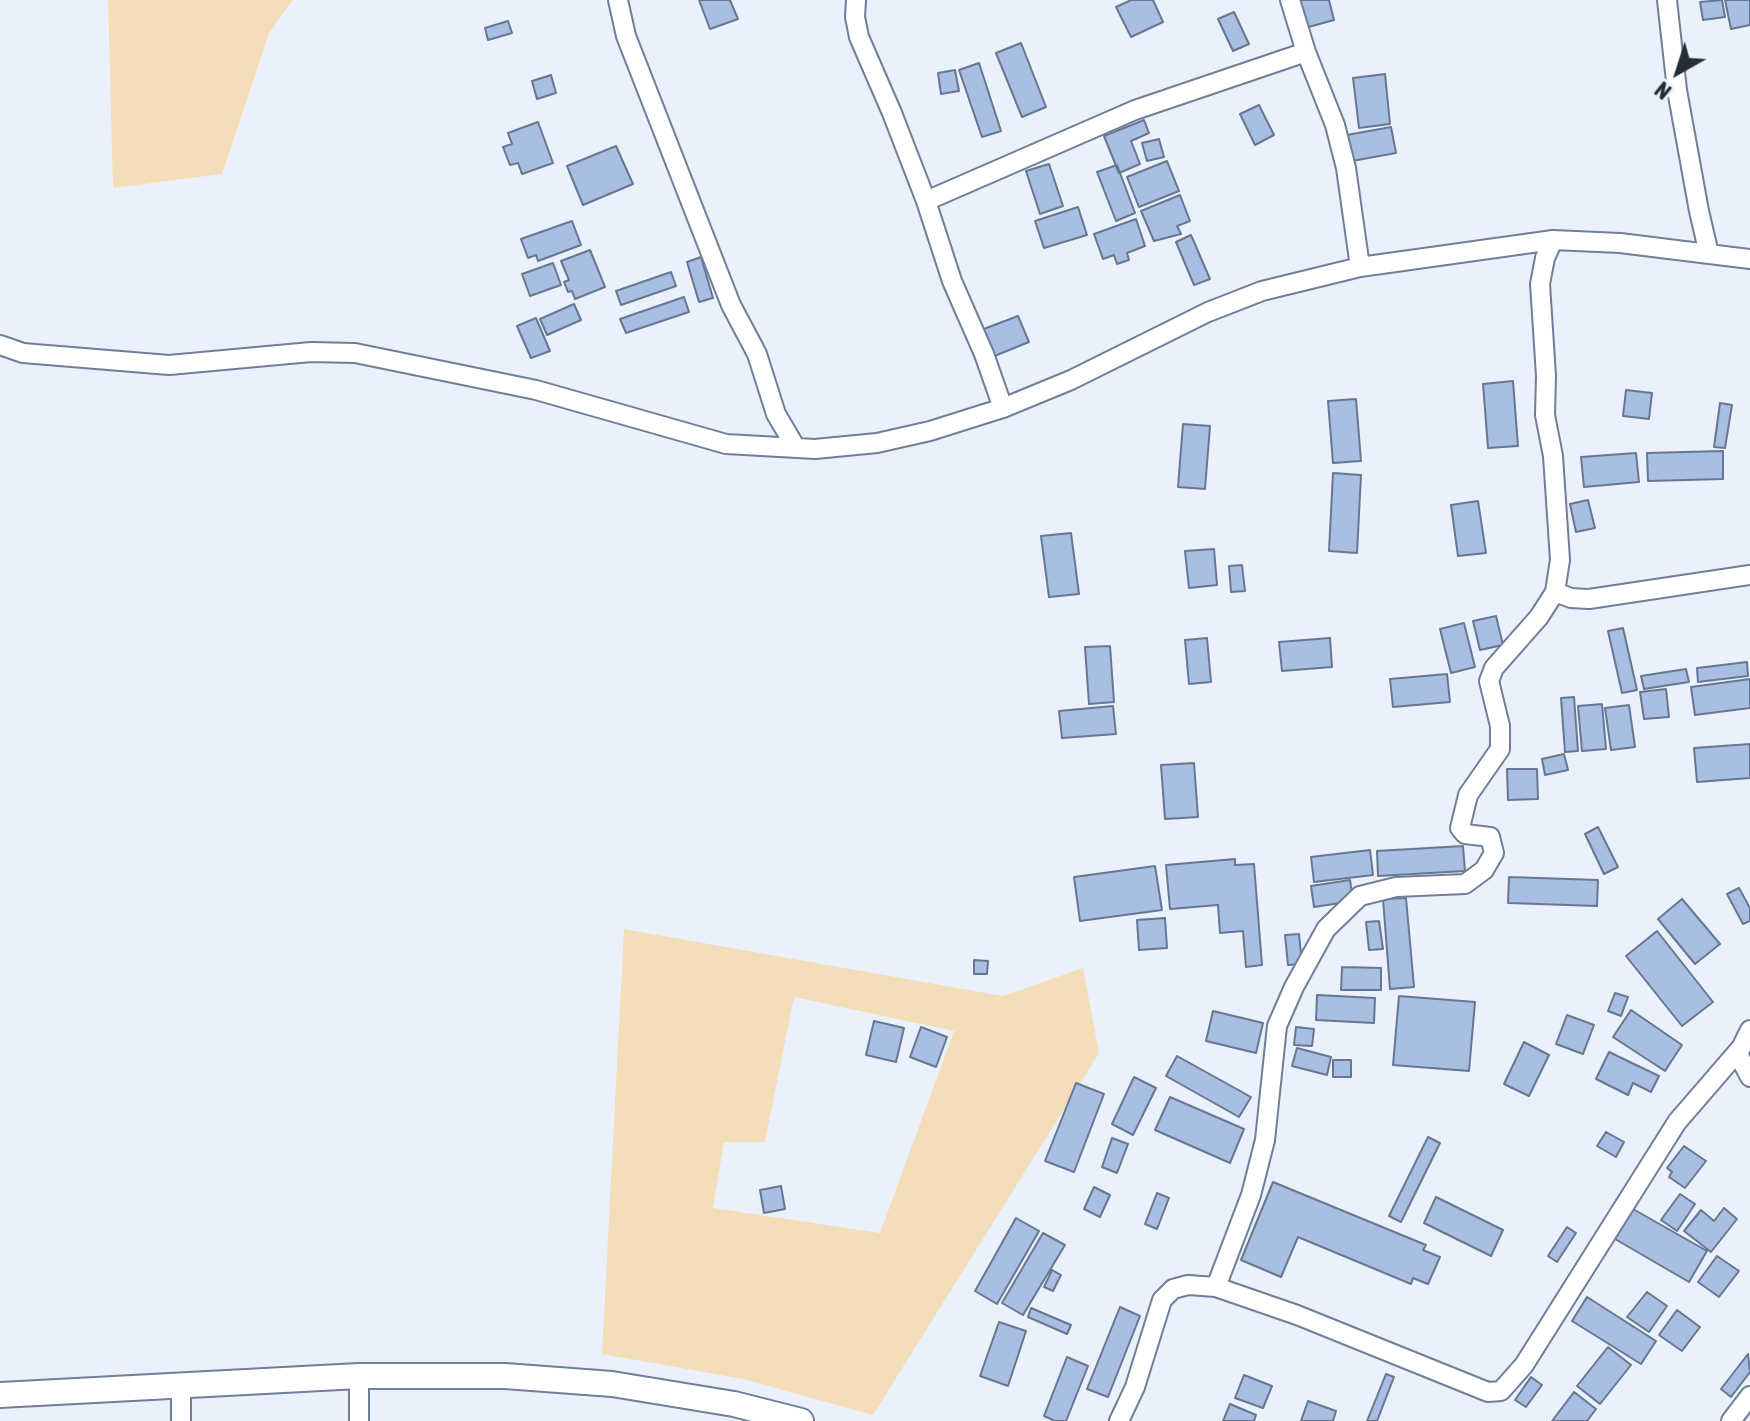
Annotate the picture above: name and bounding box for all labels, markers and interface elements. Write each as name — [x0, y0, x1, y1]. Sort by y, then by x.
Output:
north arrow — [1638, 32, 1718, 112]
text: N — [1650, 76, 1676, 105]

